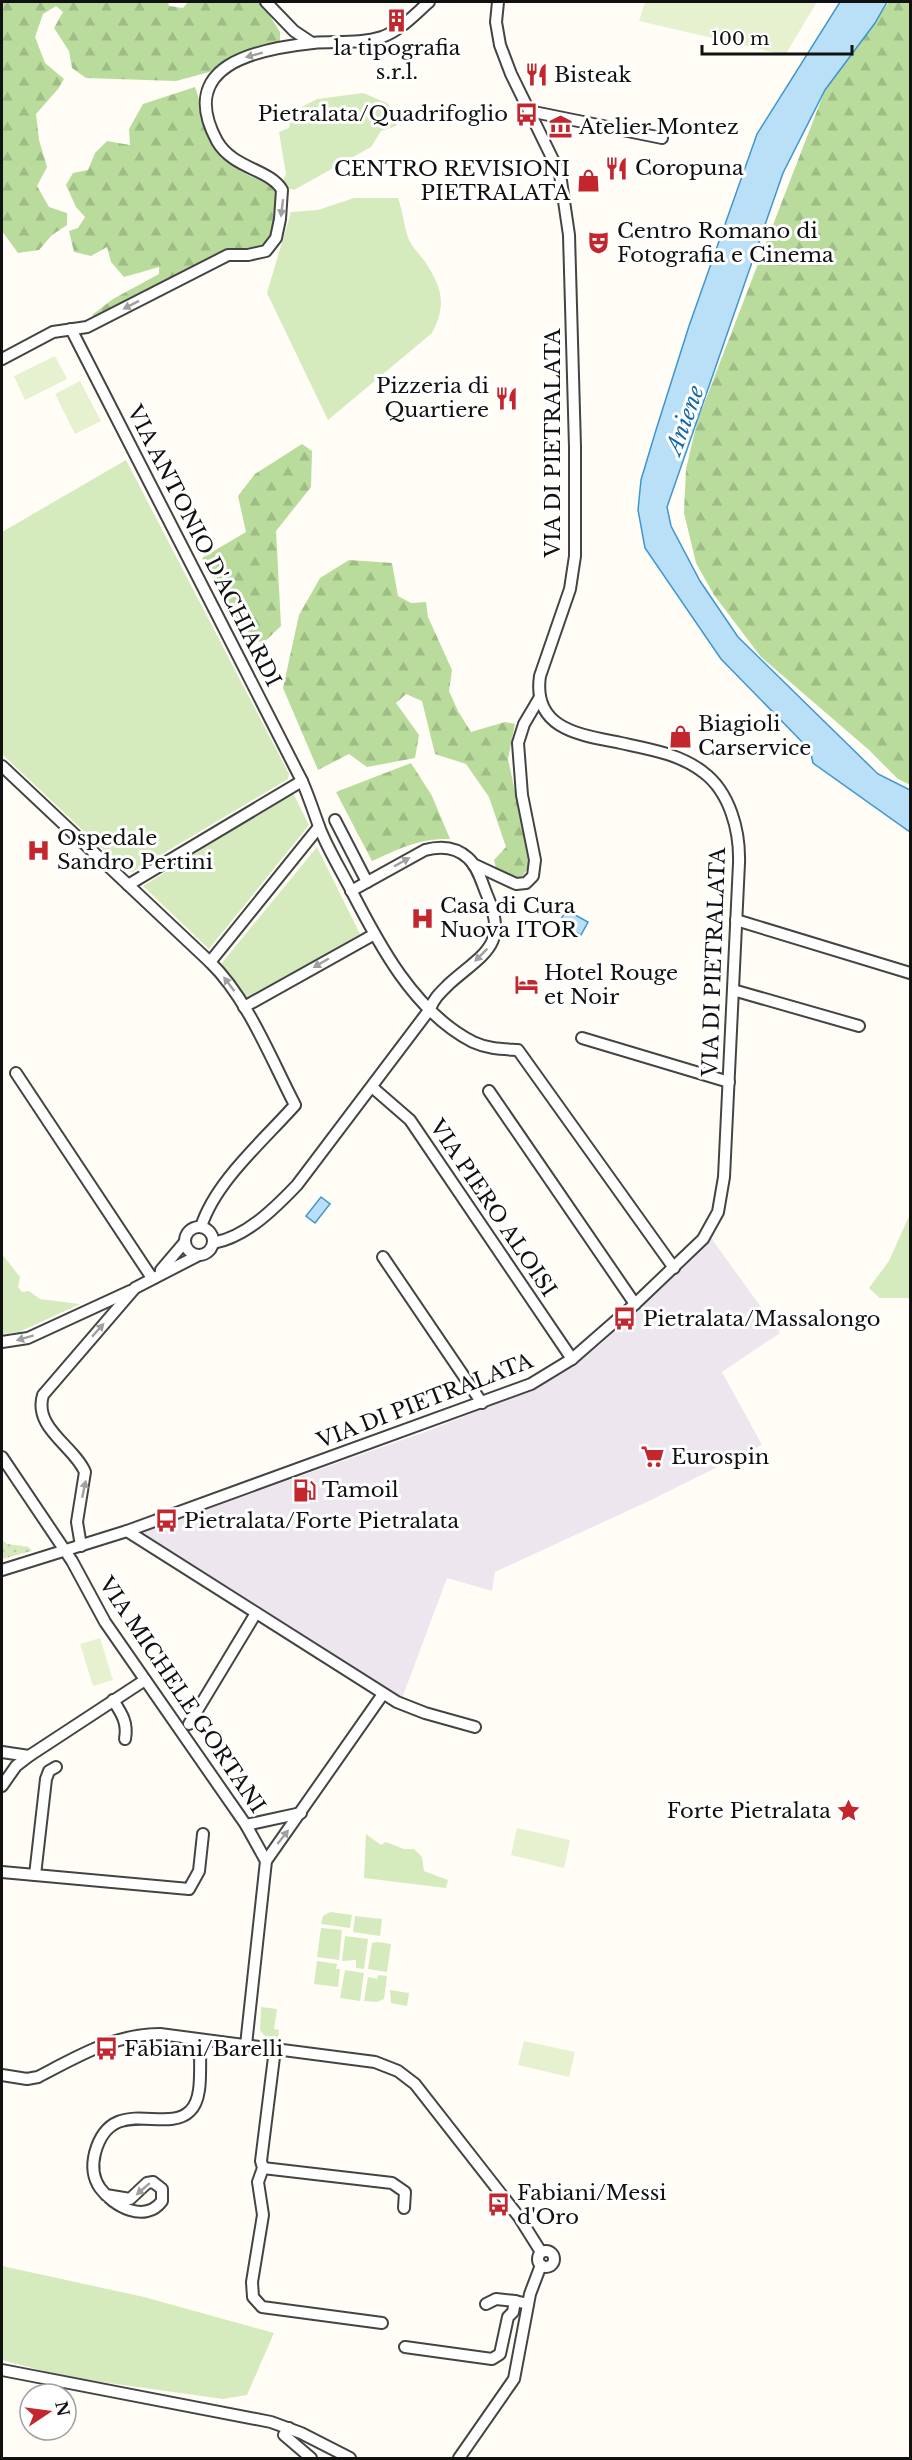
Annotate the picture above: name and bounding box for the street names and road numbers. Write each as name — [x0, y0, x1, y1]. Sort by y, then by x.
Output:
street label: VIA DI PIETRALATA — [540, 328, 566, 559]
street label: VIA ANTONIO D'ACHIARDI — [121, 400, 286, 691]
street label: VIA DI PIETRALATA — [697, 846, 731, 1078]
street label: VIA PIERO ALOISI — [423, 1114, 562, 1302]
street label: VIA DI PIETRALATA — [312, 1348, 537, 1455]
street label: VIA MICHELE GORTANI — [93, 1571, 271, 1818]

